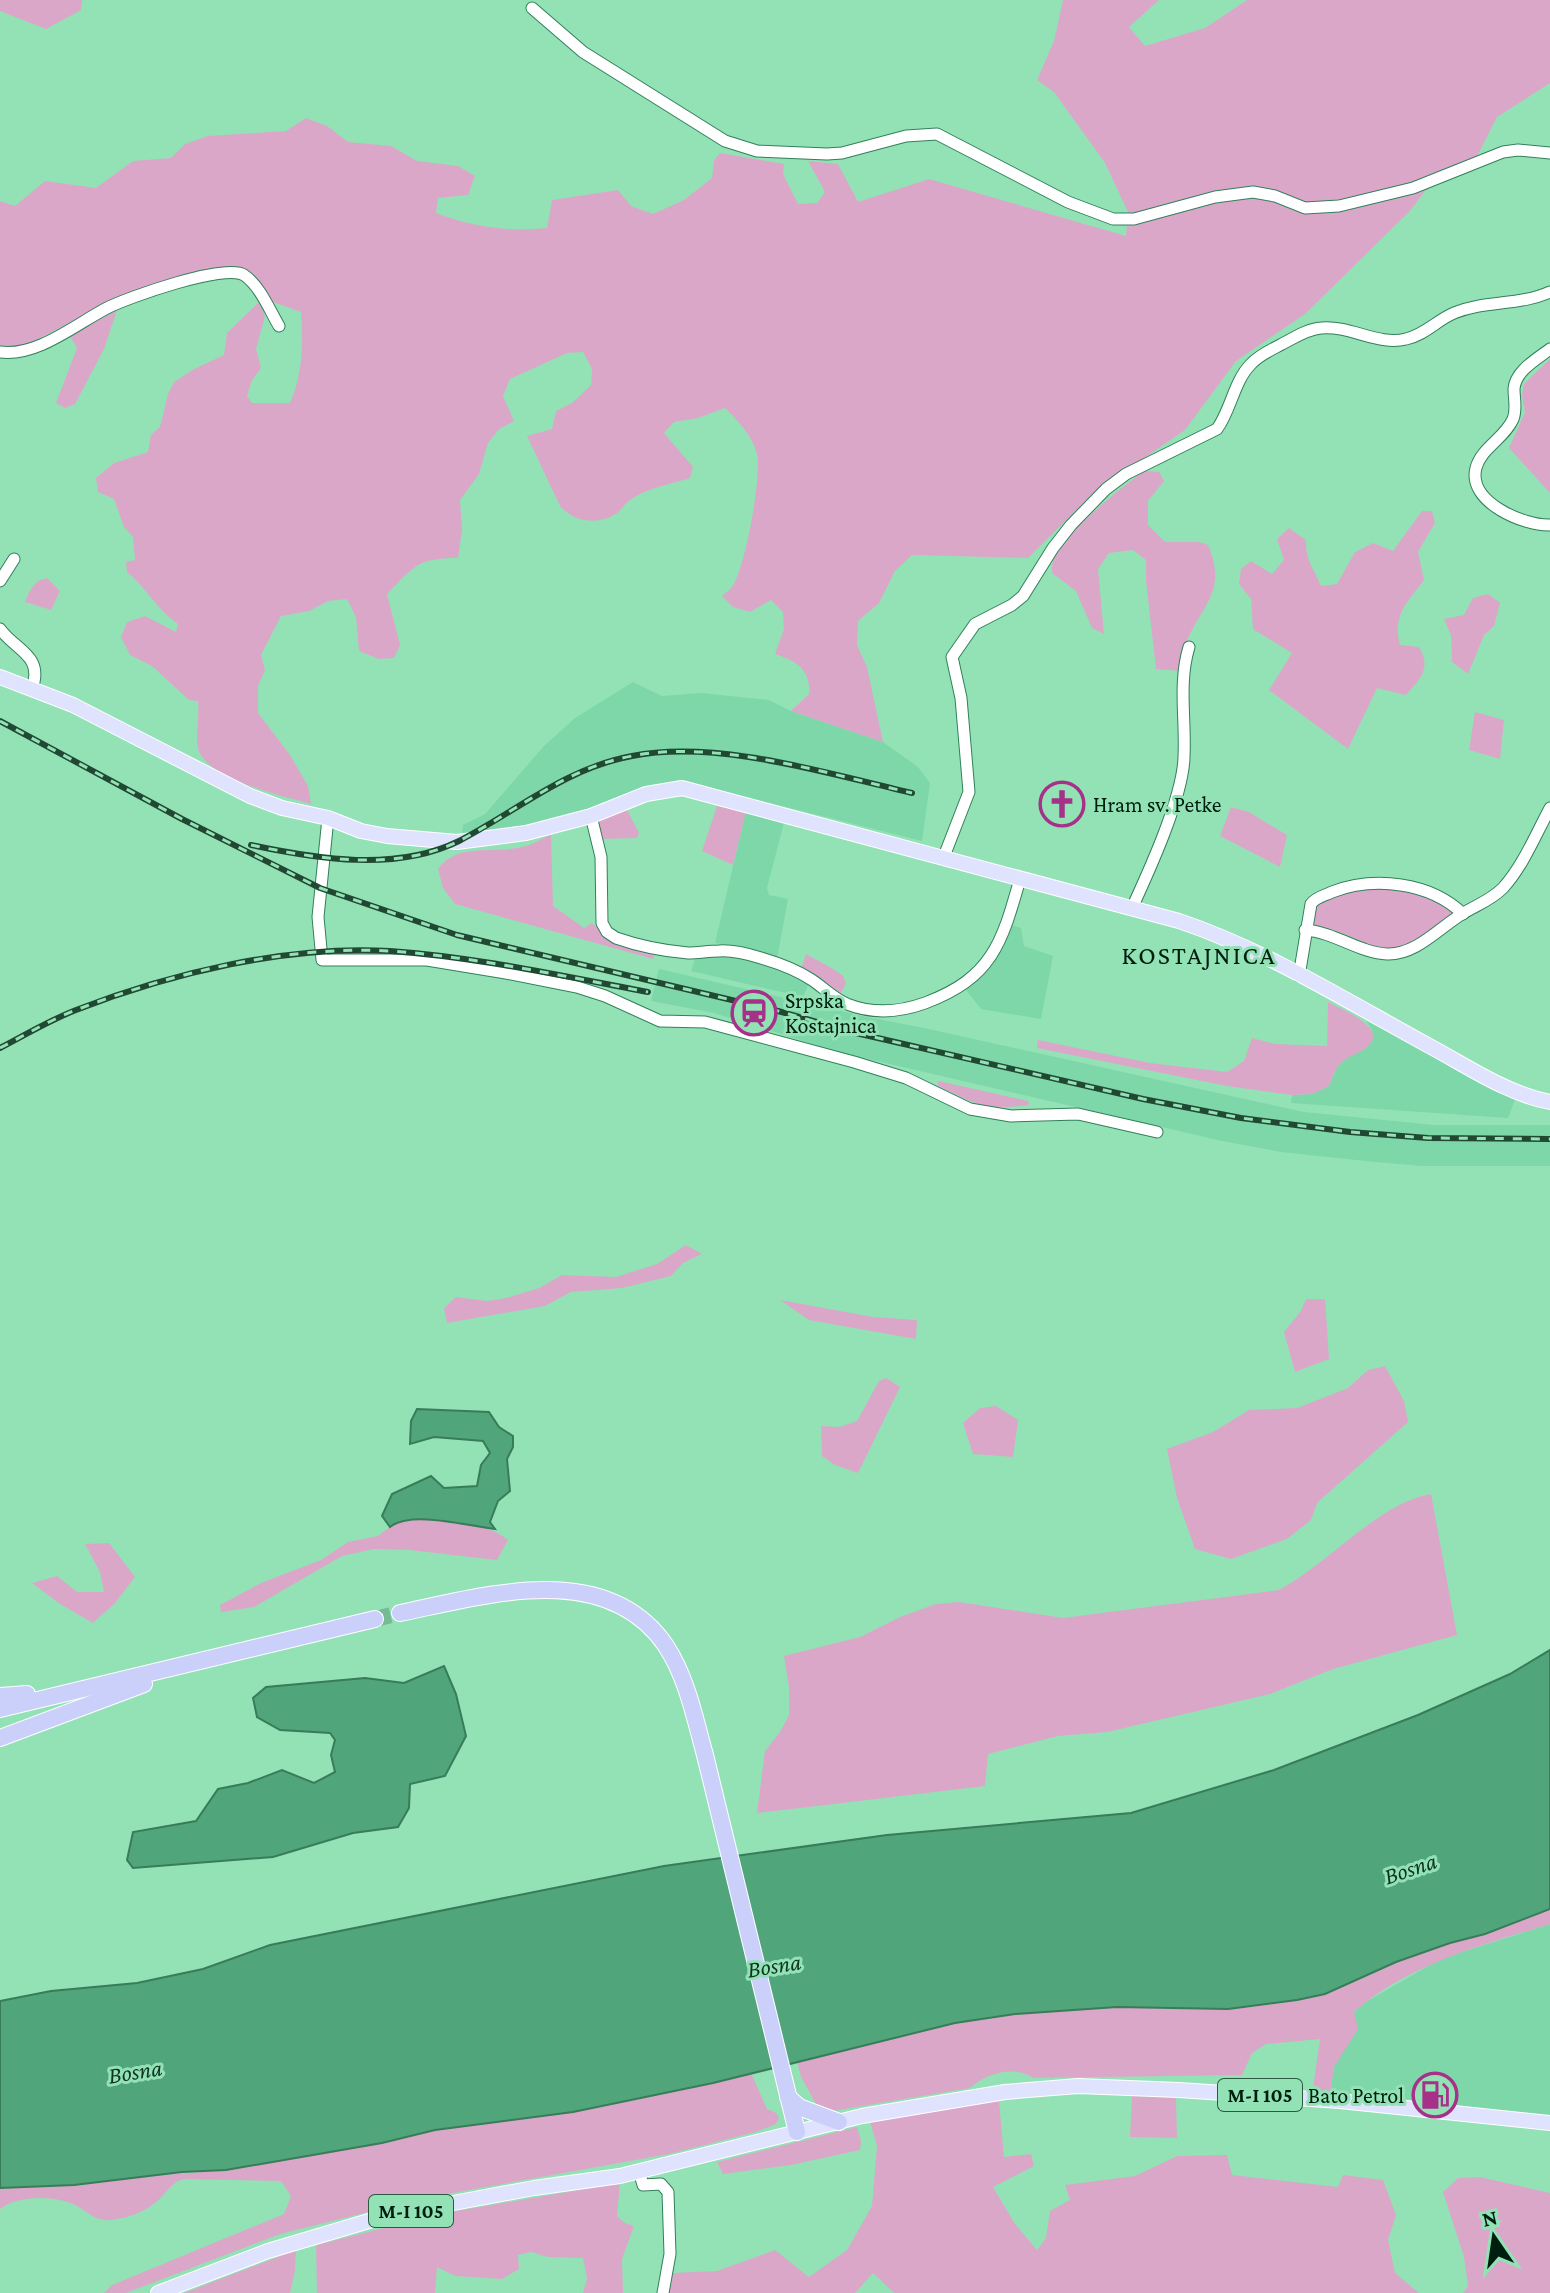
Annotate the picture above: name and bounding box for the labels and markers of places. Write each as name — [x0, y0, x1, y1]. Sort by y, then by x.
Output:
church icon: Hram sv. Petke — [1038, 780, 1086, 828]
place label: Hram sv. Petke — [1093, 792, 1221, 817]
place label: Srpska Kostajnica — [785, 988, 877, 1038]
station icon: Srpska Kostajnica — [730, 989, 778, 1037]
fuel station icon: Bato Petrol — [1411, 2071, 1459, 2119]
place label: Bato Petrol — [1308, 2083, 1404, 2108]

